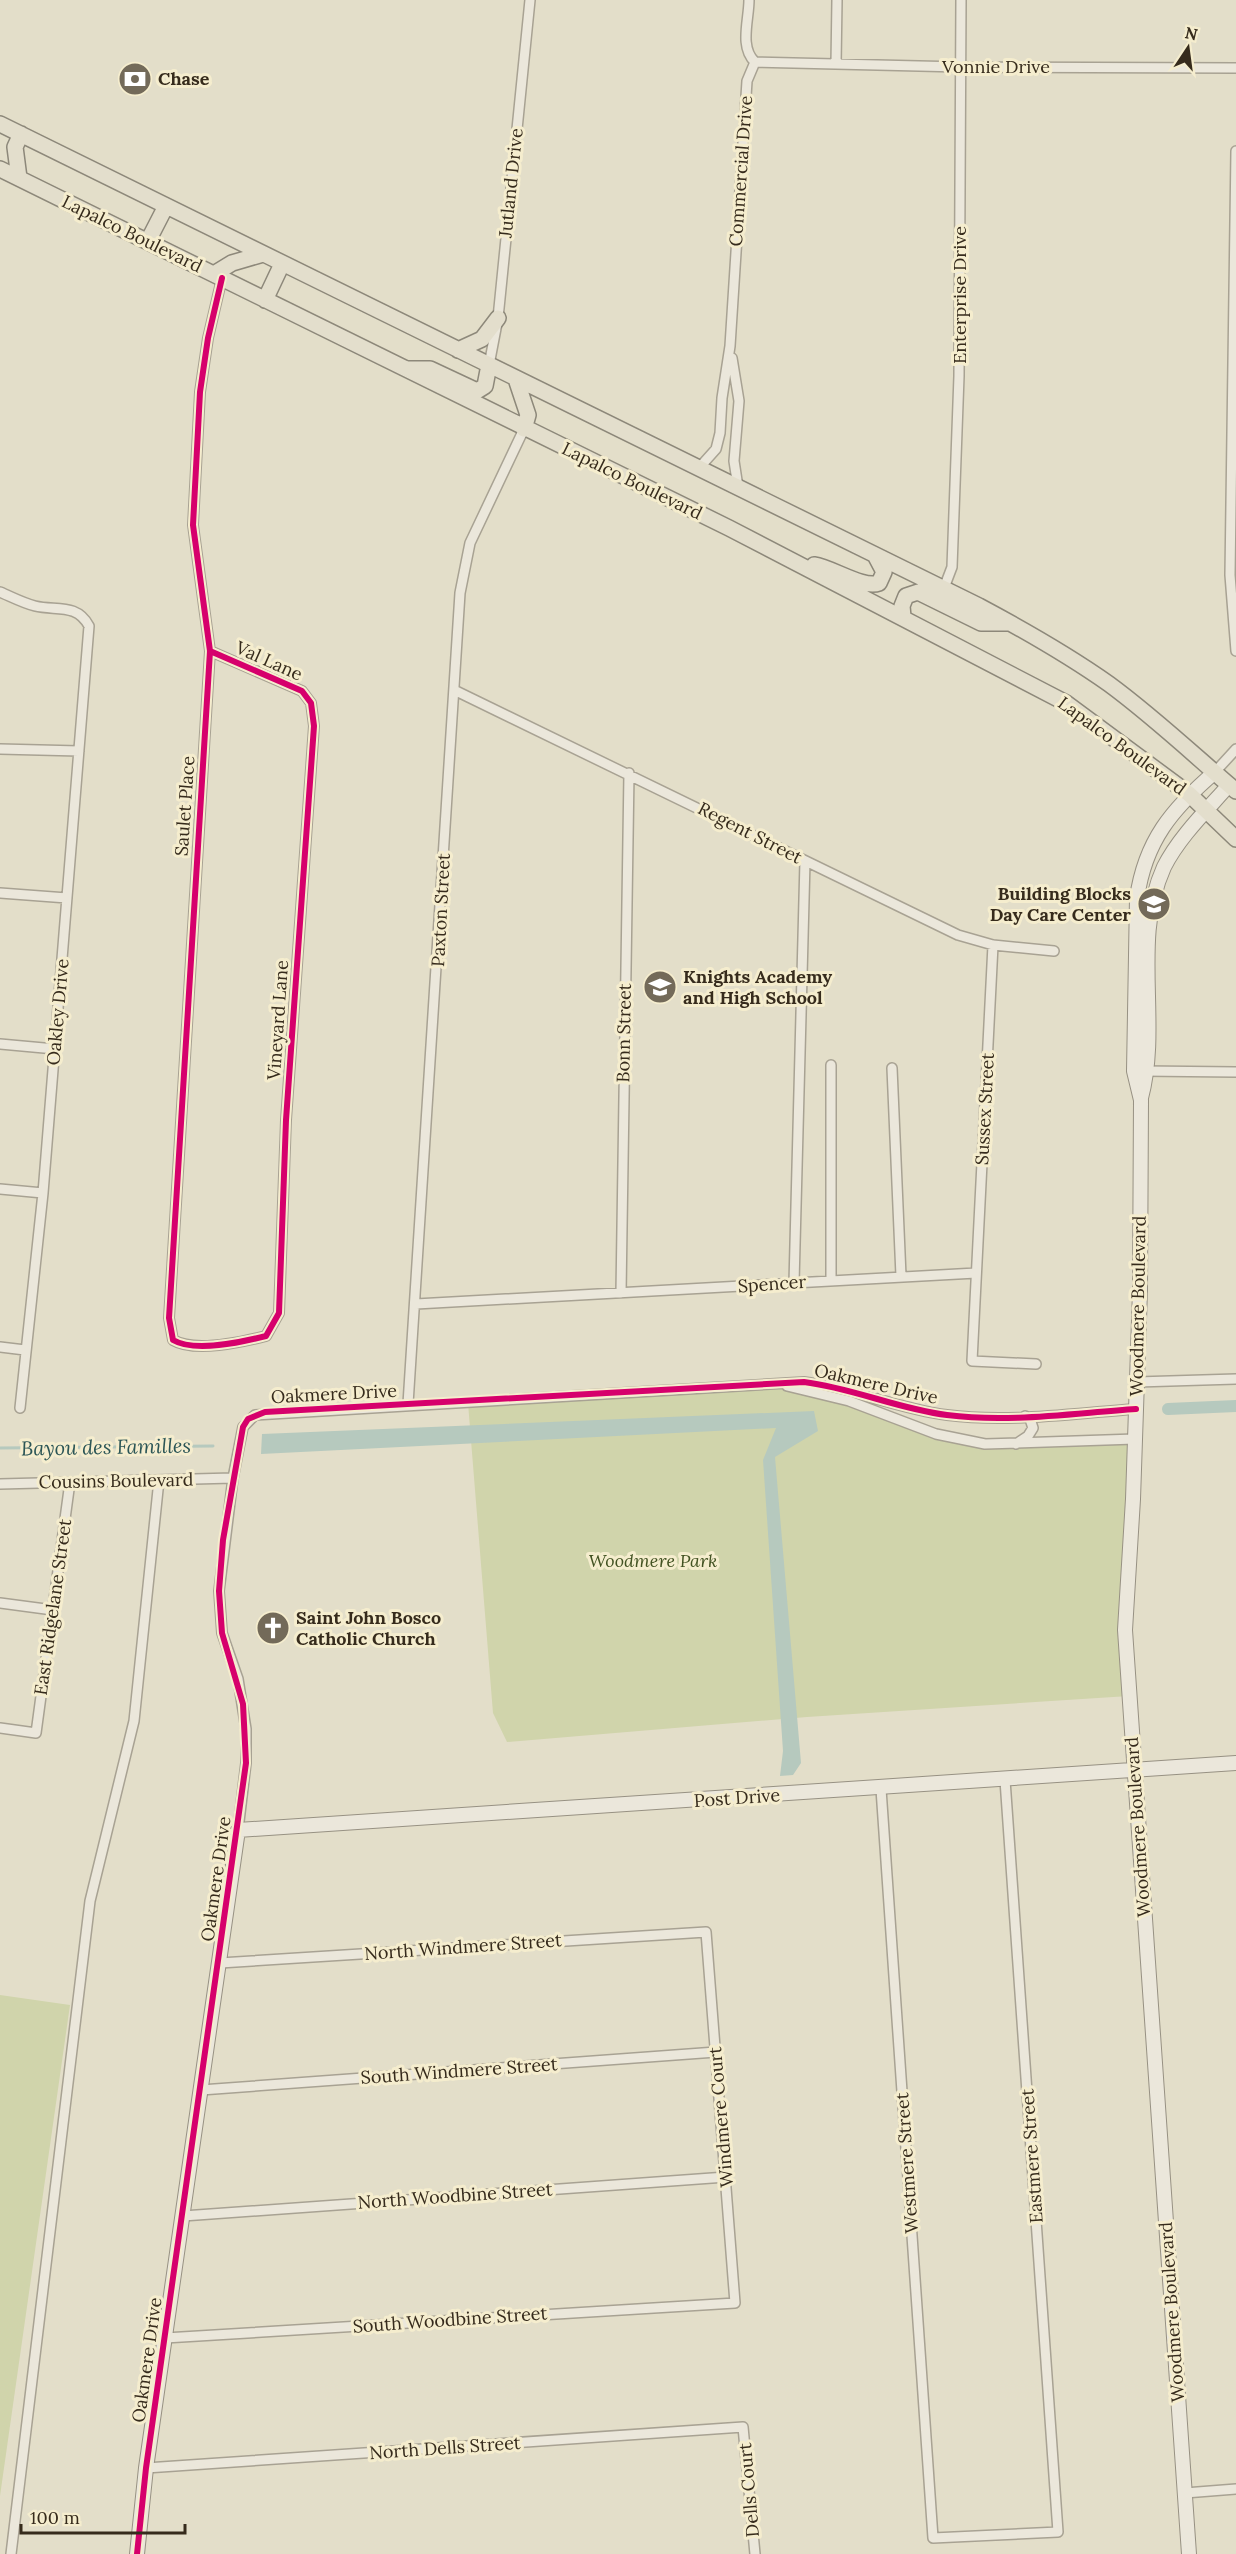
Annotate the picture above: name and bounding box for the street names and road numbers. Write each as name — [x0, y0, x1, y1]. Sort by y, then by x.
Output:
street label: Vonnie Drive — [941, 55, 1050, 78]
street label: Commercial Drive — [724, 94, 757, 247]
street label: Jutland Drive — [493, 127, 528, 240]
street label: Lapalco Boulevard — [58, 190, 206, 278]
street label: Enterprise Drive — [948, 226, 971, 364]
street label: Lapalco Boulevard — [558, 437, 706, 525]
street label: Val Lane — [231, 635, 307, 686]
street label: Lapalco Boulevard — [1053, 691, 1191, 800]
street label: Saulet Place — [170, 755, 199, 857]
street label: Regent Street — [694, 796, 806, 869]
street label: Paxton Street — [426, 853, 455, 967]
street label: Oakley Drive — [41, 957, 74, 1066]
street label: Vineyard Lane — [262, 959, 293, 1082]
street label: Bonn Street — [611, 983, 636, 1083]
street label: Sussex Street — [970, 1052, 999, 1166]
street label: Woodmere Boulevard — [1124, 1215, 1151, 1397]
street label: Spencer — [737, 1270, 807, 1297]
street label: Oakmere Drive — [812, 1358, 940, 1409]
street label: Oakmere Drive — [270, 1379, 398, 1408]
street label: Cousins Boulevard — [38, 1468, 194, 1493]
street label: East Ridgelane Street — [29, 1517, 76, 1697]
street label: Woodmere Boulevard — [1120, 1736, 1155, 1918]
street label: Post Drive — [693, 1783, 781, 1812]
street label: Oakmere Drive — [195, 1815, 236, 1943]
street label: North Windmere Street — [363, 1928, 562, 1965]
street label: Windmere Court — [703, 2046, 738, 2188]
street label: South Windmere Street — [360, 2052, 558, 2089]
street label: Eastmere Street — [1015, 2088, 1048, 2224]
street label: Westmere Street — [890, 2092, 923, 2234]
street label: North Woodbine Street — [357, 2177, 553, 2214]
street label: Woodmere Boulevard — [1154, 2221, 1189, 2403]
street label: Oakmere Drive — [126, 2296, 167, 2424]
street label: South Woodbine Street — [352, 2301, 548, 2338]
street label: North Dells Street — [369, 2431, 521, 2464]
street label: Dells Court — [733, 2442, 764, 2538]

